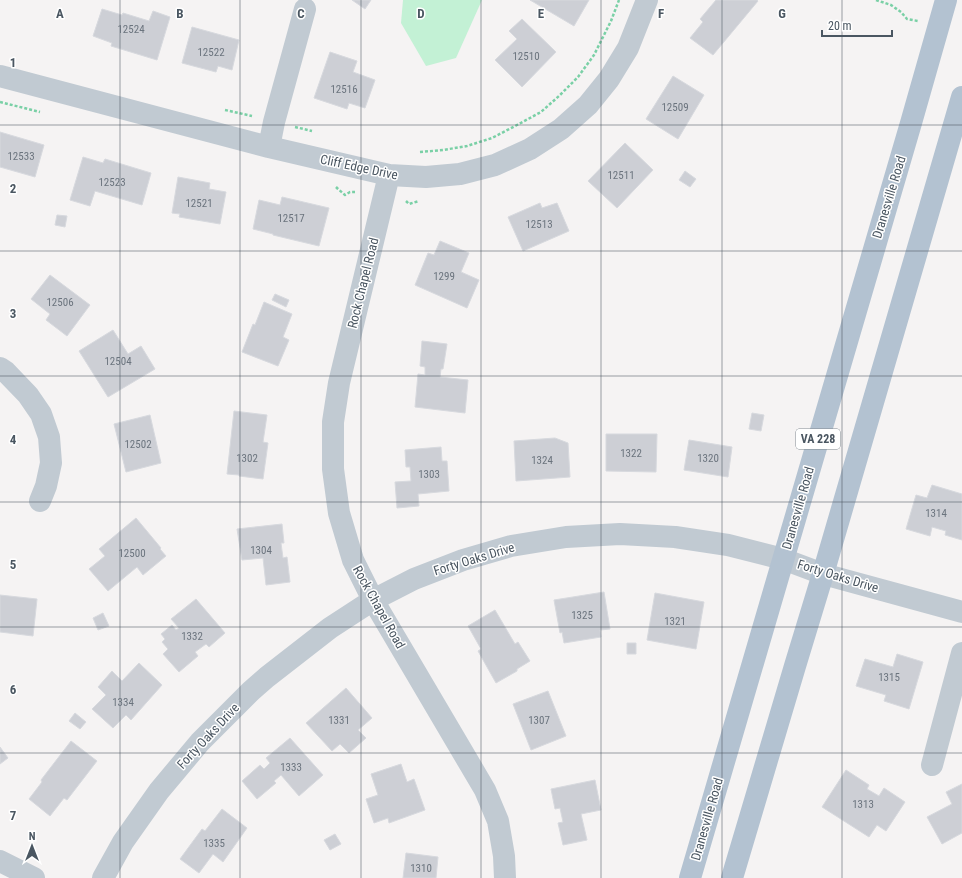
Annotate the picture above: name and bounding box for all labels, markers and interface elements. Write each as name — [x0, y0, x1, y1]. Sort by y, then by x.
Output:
text: A — [56, 6, 64, 21]
text: B — [176, 6, 184, 21]
text: C — [297, 6, 305, 21]
text: D — [417, 6, 425, 21]
text: E — [538, 6, 545, 21]
text: F — [658, 6, 664, 21]
text: G — [778, 6, 786, 21]
scale bar — [822, 12, 892, 38]
text: 20 m — [828, 19, 852, 33]
house number: 12524 — [117, 23, 145, 36]
house number: 12522 — [197, 46, 225, 59]
house number: 12510 — [512, 50, 540, 63]
text: 1 — [10, 55, 16, 70]
house number: 12516 — [330, 83, 358, 96]
house number: 12509 — [661, 101, 689, 114]
house number: 12533 — [7, 150, 35, 163]
street label: Cliff Edge Drive — [319, 151, 399, 183]
street label: Dranesville Road — [869, 154, 909, 240]
house number: 12511 — [607, 169, 635, 182]
house number: 12523 — [98, 176, 126, 189]
text: 2 — [10, 181, 17, 196]
house number: 12521 — [185, 197, 213, 210]
house number: 12517 — [277, 212, 305, 225]
house number: 12513 — [525, 218, 553, 231]
street label: Rock Chapel Road — [345, 236, 381, 330]
house number: 1299 — [433, 270, 455, 283]
house number: 12506 — [46, 296, 74, 309]
text: 3 — [10, 306, 16, 321]
house number: 12504 — [104, 355, 132, 368]
road number: VA 228 — [796, 429, 840, 449]
text: 4 — [10, 432, 17, 447]
house number: 12502 — [124, 438, 152, 451]
house number: 1322 — [620, 447, 642, 460]
house number: 1302 — [236, 452, 258, 465]
house number: 1320 — [697, 452, 719, 465]
house number: 1324 — [531, 454, 553, 467]
street label: Dranesville Road — [779, 465, 817, 551]
house number: 1303 — [418, 468, 440, 481]
house number: 1314 — [925, 507, 947, 520]
street label: Forty Oaks Drive — [432, 540, 516, 578]
house number: 1304 — [250, 544, 272, 557]
house number: 12500 — [118, 547, 146, 560]
text: 5 — [10, 557, 17, 572]
street label: Forty Oaks Drive — [796, 557, 880, 595]
street label: Rock Chapel Road — [350, 563, 408, 651]
house number: 1325 — [571, 609, 593, 622]
house number: 1321 — [664, 615, 686, 628]
house number: 1332 — [181, 630, 203, 643]
house number: 1315 — [878, 671, 900, 684]
text: 6 — [10, 682, 17, 697]
house number: 1334 — [112, 696, 134, 709]
street label: Forty Oaks Drive — [174, 700, 242, 772]
house number: 1331 — [328, 714, 350, 727]
house number: 1307 — [528, 714, 550, 727]
house number: 1333 — [280, 761, 302, 774]
street label: Dranesville Road — [688, 776, 726, 862]
house number: 1313 — [852, 798, 874, 811]
text: 7 — [10, 808, 17, 823]
north arrow — [12, 826, 52, 866]
text: N — [29, 830, 36, 843]
house number: 1335 — [203, 837, 225, 850]
house number: 1310 — [410, 862, 432, 875]

